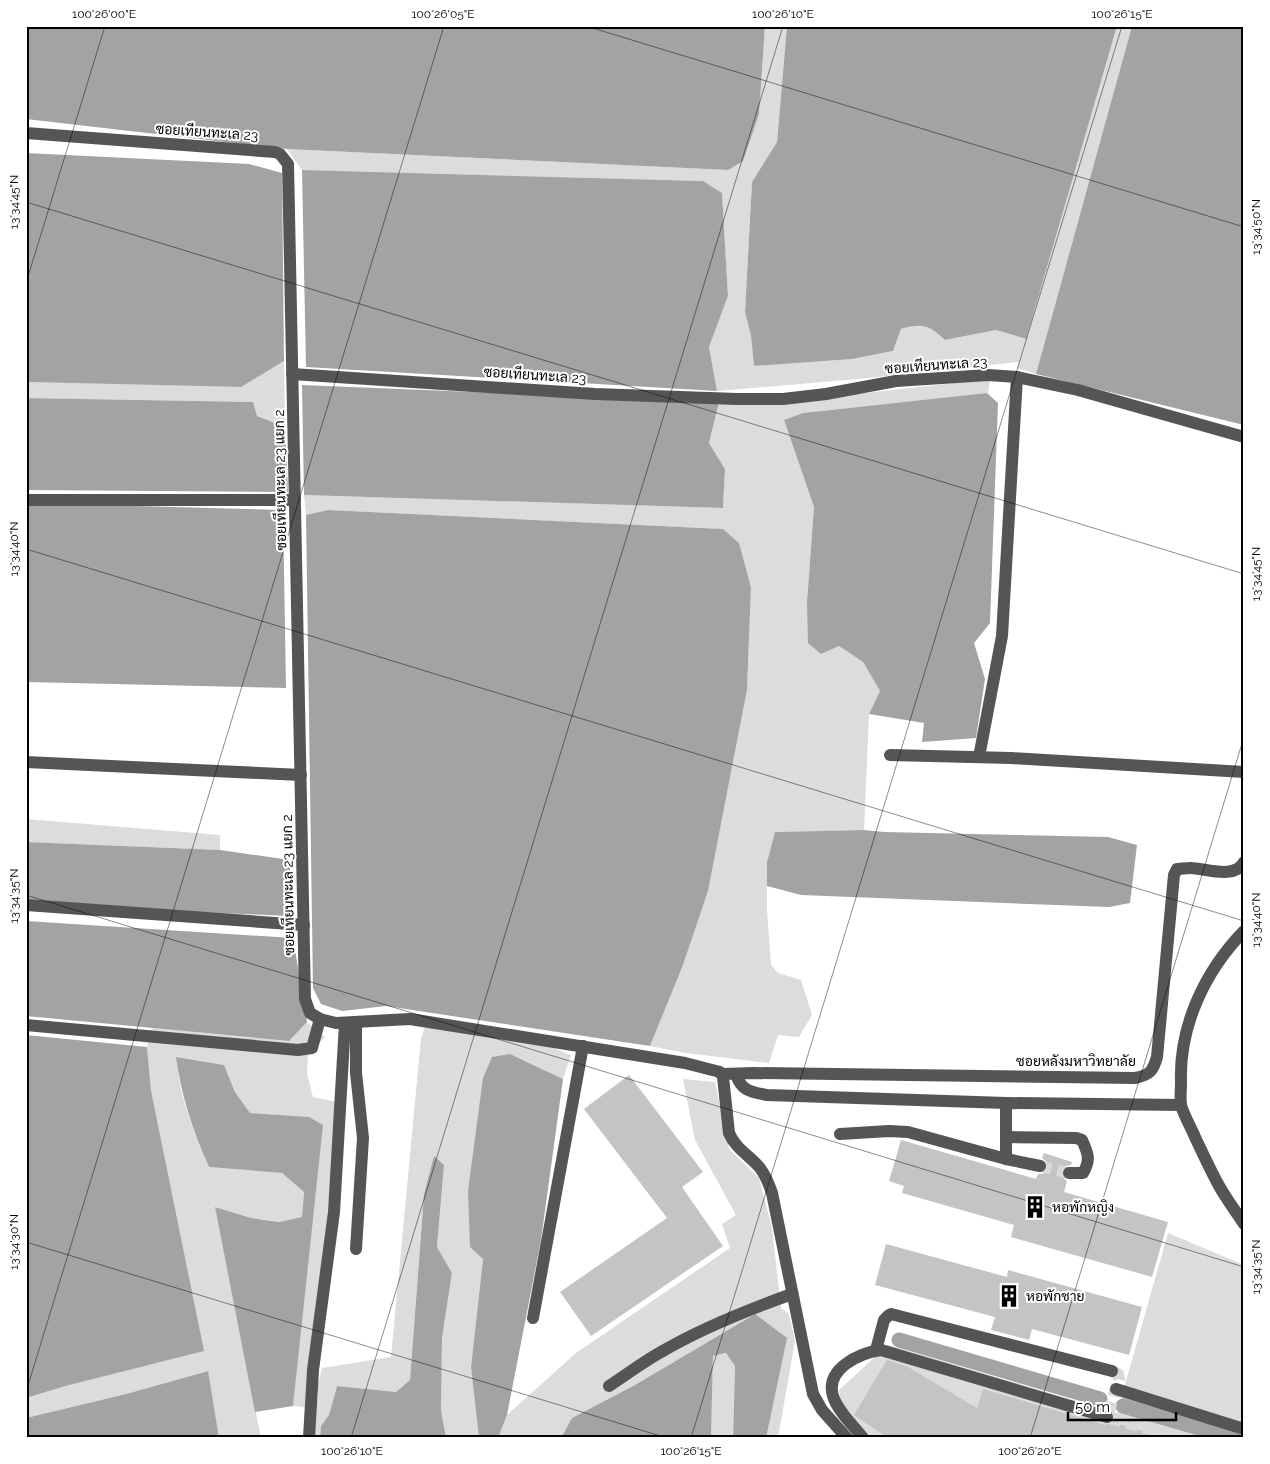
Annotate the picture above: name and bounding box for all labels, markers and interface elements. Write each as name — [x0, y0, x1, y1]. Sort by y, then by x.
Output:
text: 100°26'00"E — [72, 7, 136, 21]
text: 100°26'05"E — [411, 7, 475, 21]
text: 100°26'10"E — [752, 7, 814, 21]
text: 100°26'15"E — [1091, 7, 1153, 21]
street label: ซอยเทียนทะเล 23 — [155, 119, 259, 144]
text: 13°34'45"N — [7, 175, 21, 229]
text: 13°34'50"N — [1249, 199, 1263, 255]
street label: ซอยเทียนทะเล 23 — [884, 352, 988, 377]
street label: ซอยเทียนทะเล 23 — [483, 362, 587, 387]
street label: ซอยเทียนทะเล 23 แยก 2 — [270, 409, 289, 551]
text: 13°34'40"N — [7, 521, 21, 577]
text: 13°34'45"N — [1249, 547, 1263, 601]
street label: ซอยเทียนทะเล 23 แยก 2 — [278, 814, 297, 956]
text: 13°34'35"N — [7, 868, 21, 924]
text: 13°34'40"N — [1249, 892, 1263, 948]
street label: ซอยหลังมหาวิทยาลัย — [1016, 1053, 1136, 1069]
building icon: หอพักหญิง — [1022, 1194, 1048, 1220]
place label: หอพักหญิง — [1052, 1199, 1114, 1216]
text: 13°34'30"N — [7, 1214, 21, 1270]
text: 13°34'35"N — [1249, 1239, 1263, 1295]
building icon: หอพักชาย — [996, 1283, 1022, 1309]
place label: หอพักชาย — [1026, 1288, 1085, 1304]
scale bar — [1068, 1389, 1175, 1421]
text: 50 m — [1075, 1398, 1110, 1416]
text: 100°26'10"E — [321, 1444, 383, 1458]
text: 100°26'15"E — [660, 1444, 722, 1458]
text: 100°26'20"E — [999, 1444, 1061, 1458]

